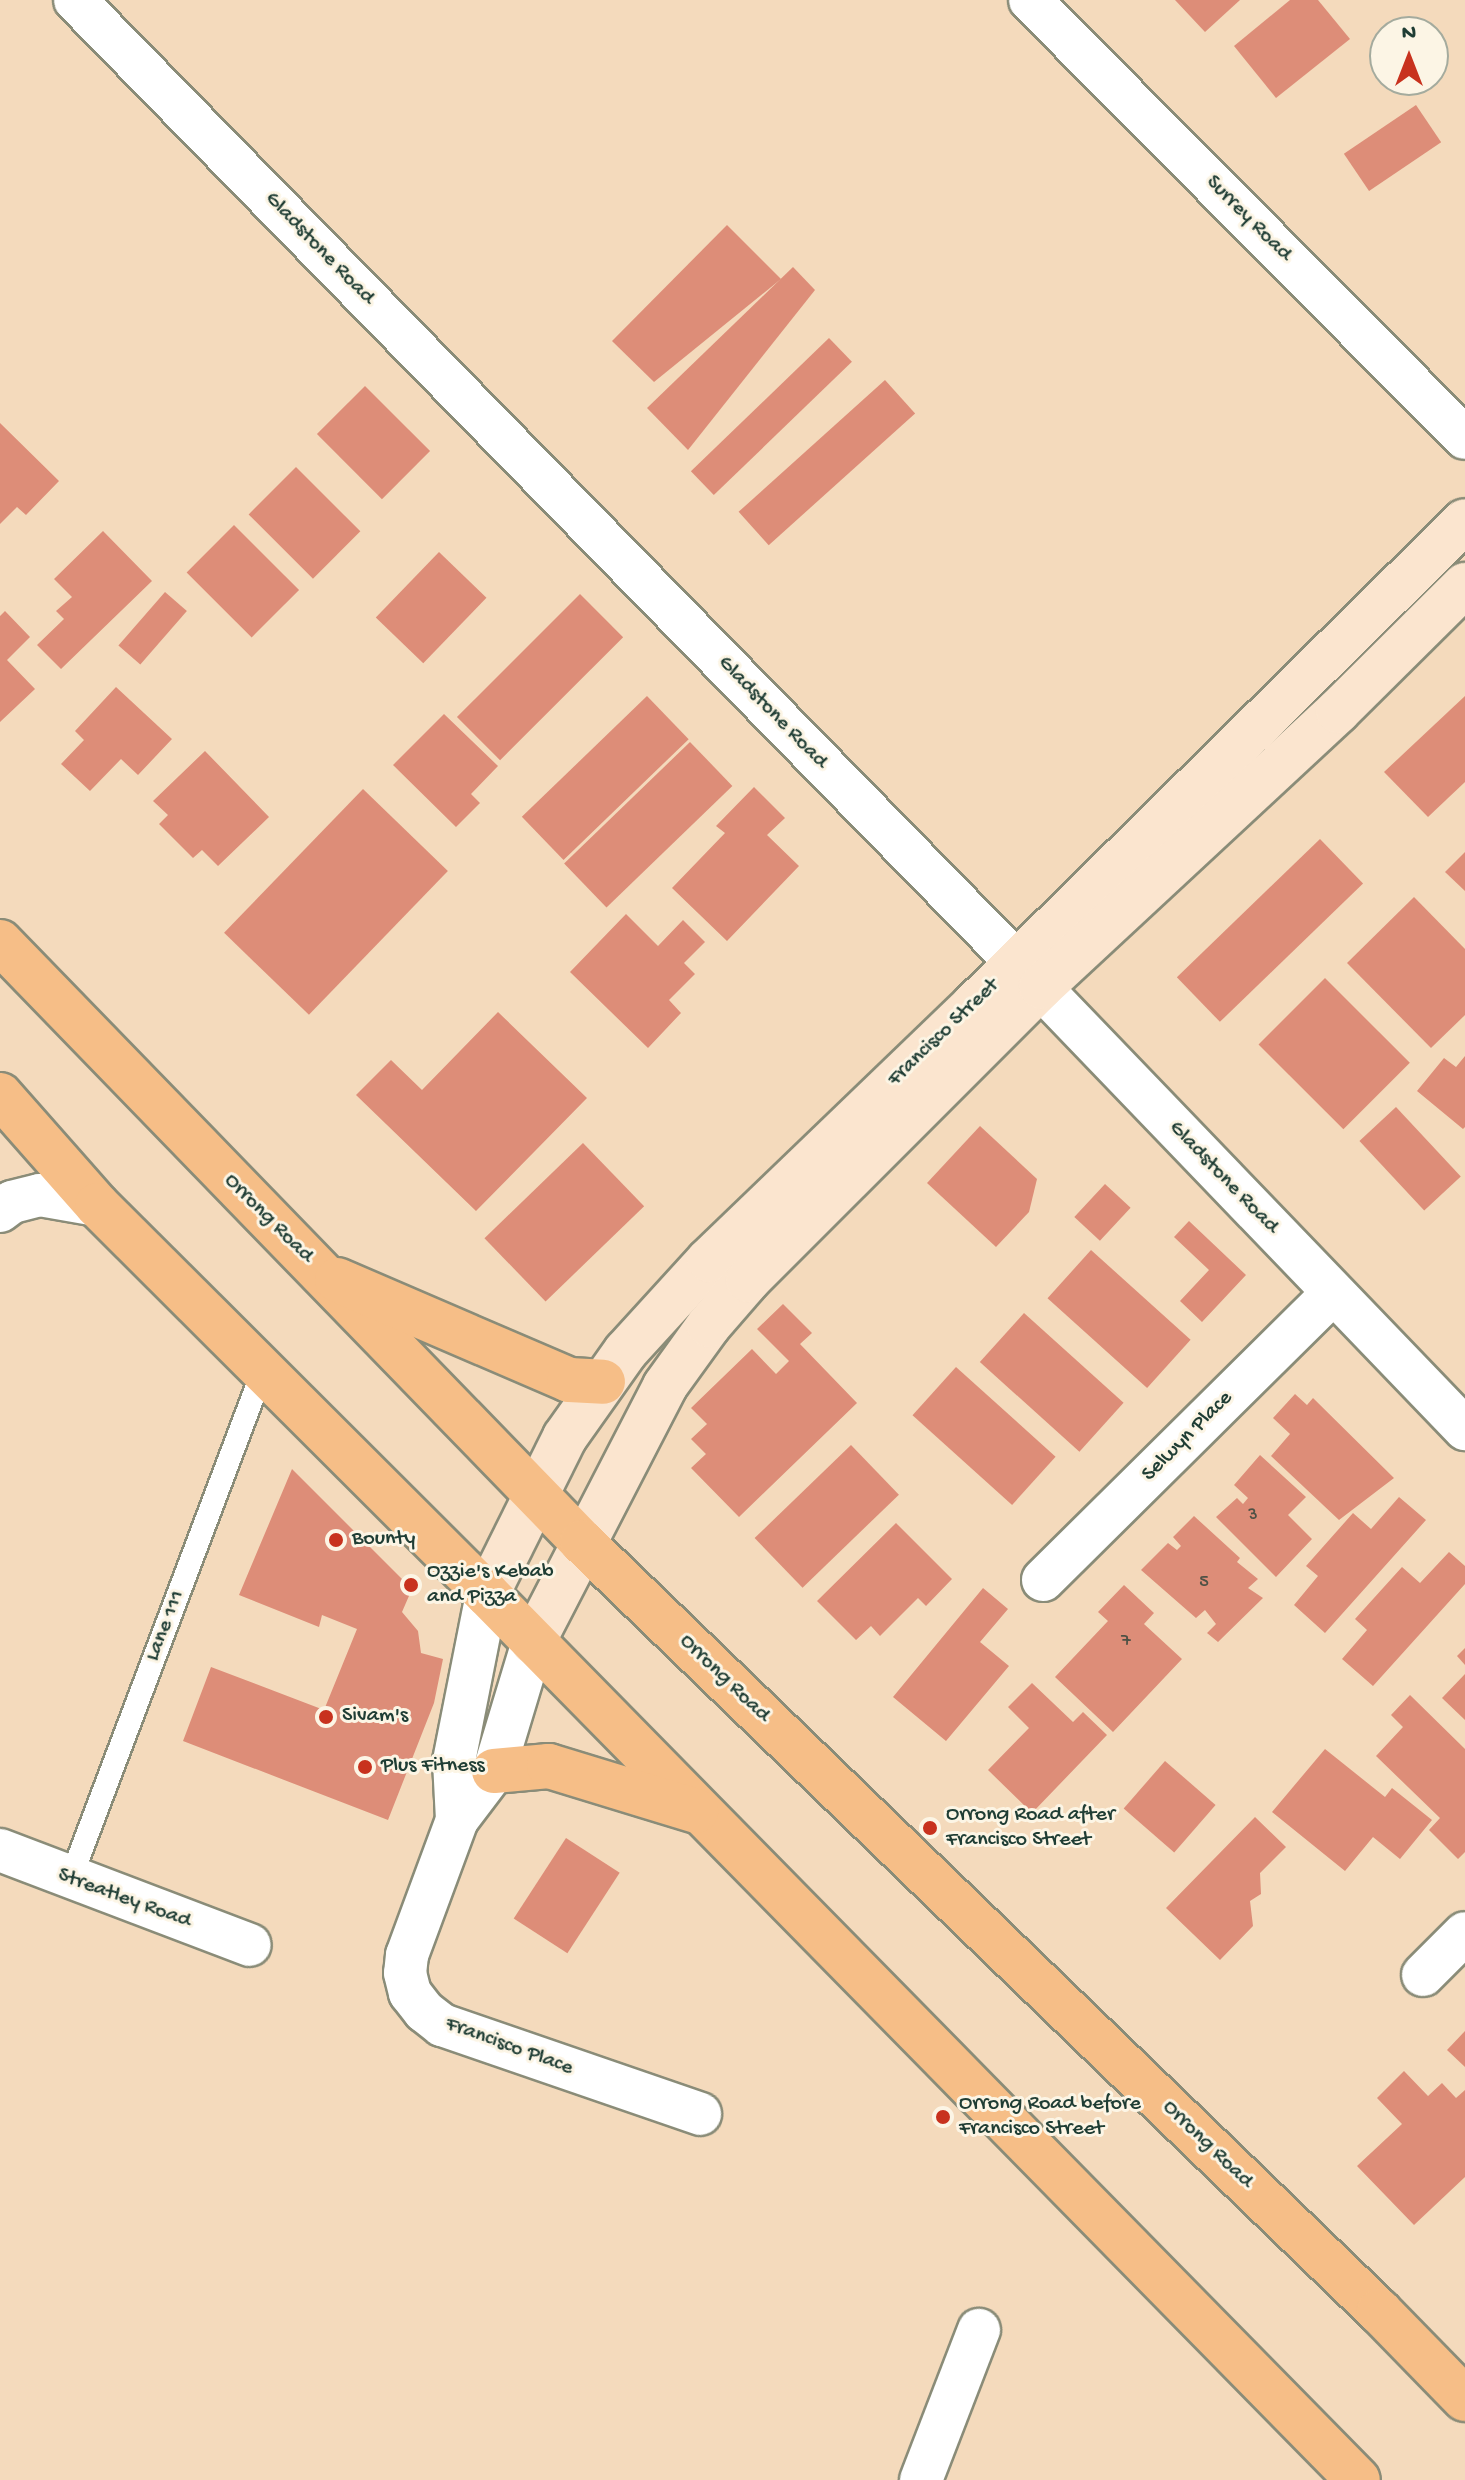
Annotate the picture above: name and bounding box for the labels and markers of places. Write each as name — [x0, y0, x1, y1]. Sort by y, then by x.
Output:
place label: Bounty — [352, 1527, 415, 1553]
marker: Bounty — [327, 1531, 345, 1549]
place label: Ozzie's Kebab and Pizza — [427, 1559, 554, 1610]
marker: Ozzie's Kebab and Pizza — [402, 1576, 420, 1594]
place label: Sivam's — [342, 1704, 408, 1730]
marker: Sivam's — [317, 1708, 335, 1726]
place label: Plus Fitness — [381, 1754, 485, 1780]
marker: Plus Fitness — [356, 1758, 374, 1776]
place label: Orrong Road after Francisco Street — [946, 1802, 1115, 1854]
marker: Orrong Road after Francisco Street — [921, 1819, 939, 1837]
place label: Orrong Road before Francisco Street — [959, 2091, 1141, 2142]
marker: Orrong Road before Francisco Street — [934, 2108, 952, 2126]

